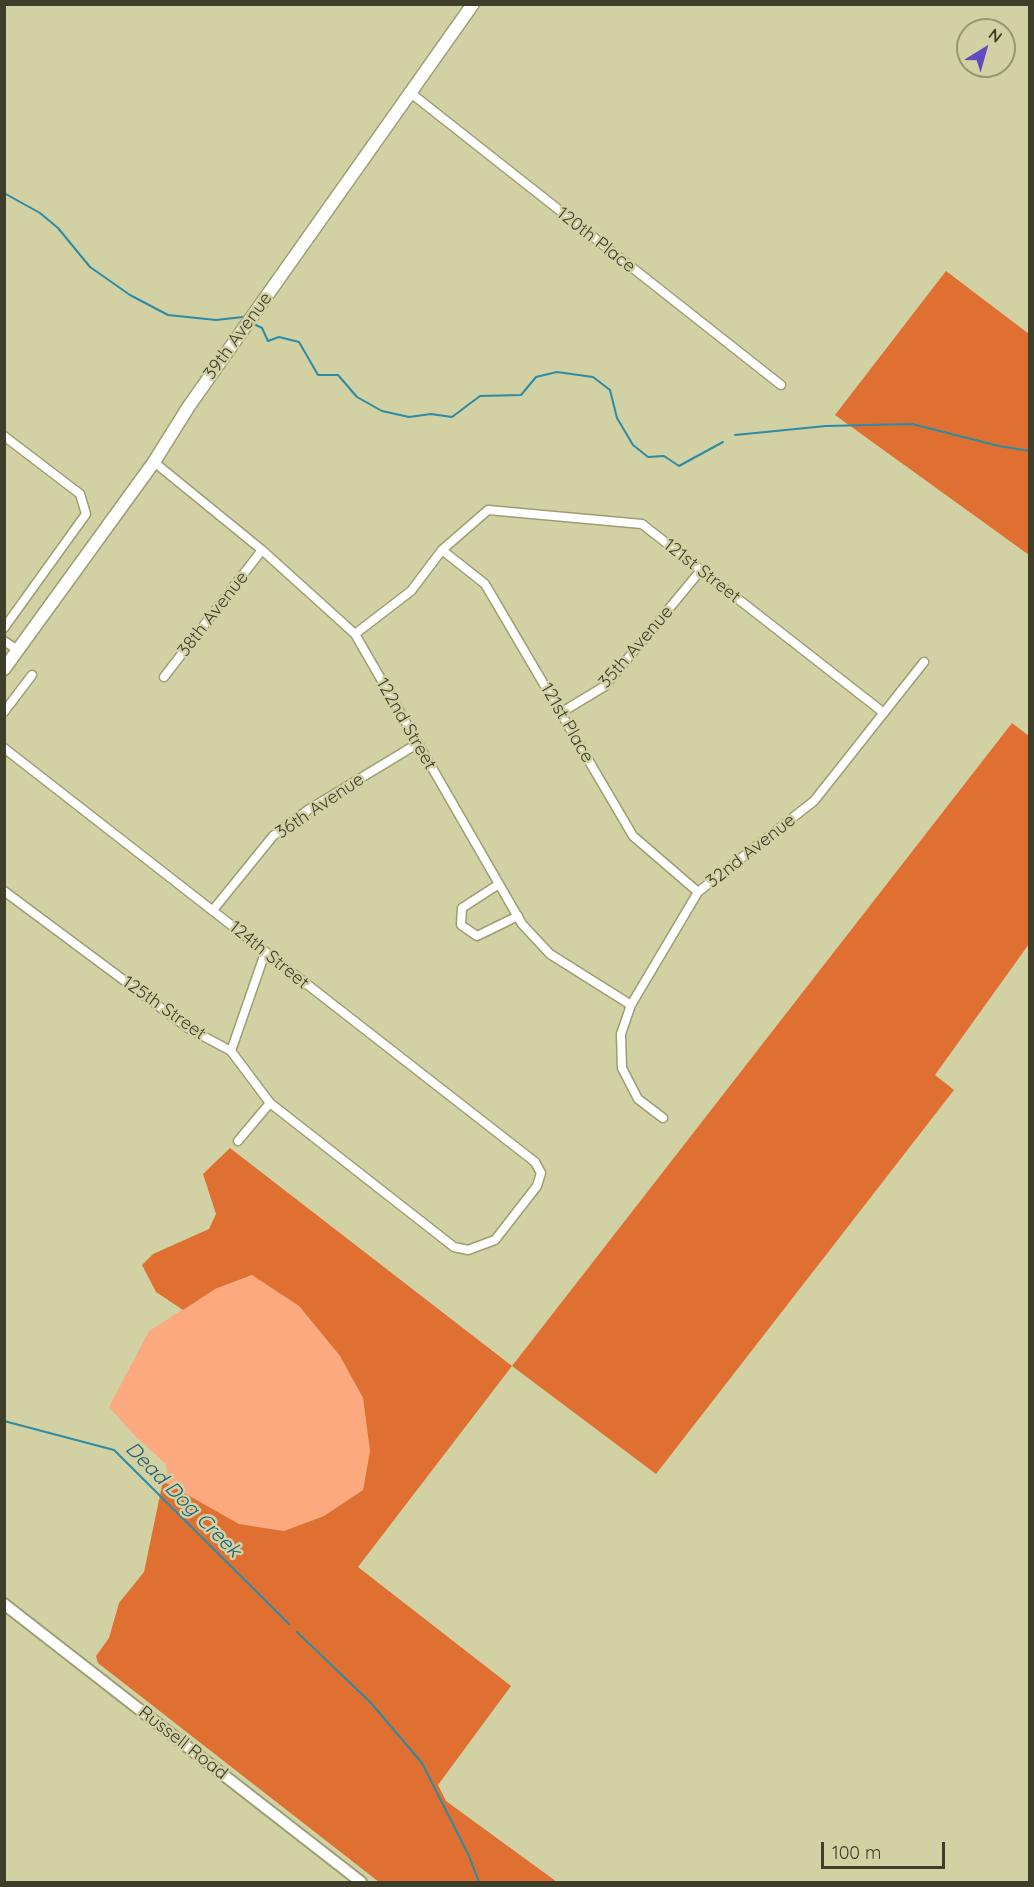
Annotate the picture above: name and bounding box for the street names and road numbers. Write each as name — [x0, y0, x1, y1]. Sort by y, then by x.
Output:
street label: 120th Place — [552, 203, 640, 277]
street label: 39th Avenue — [199, 288, 277, 384]
street label: 121st Street — [659, 534, 745, 608]
street label: 38th Avenue — [173, 567, 253, 661]
street label: 35th Avenue — [594, 601, 678, 693]
street label: 122nd Street — [371, 674, 441, 774]
street label: 121st Place — [536, 679, 598, 767]
street label: 36th Avenue — [272, 769, 368, 843]
street label: 32nd Avenue — [702, 809, 800, 893]
street label: 124th Street — [225, 916, 313, 994]
street label: 125th Street — [118, 971, 210, 1045]
street label: Russell Road — [134, 1702, 232, 1784]

